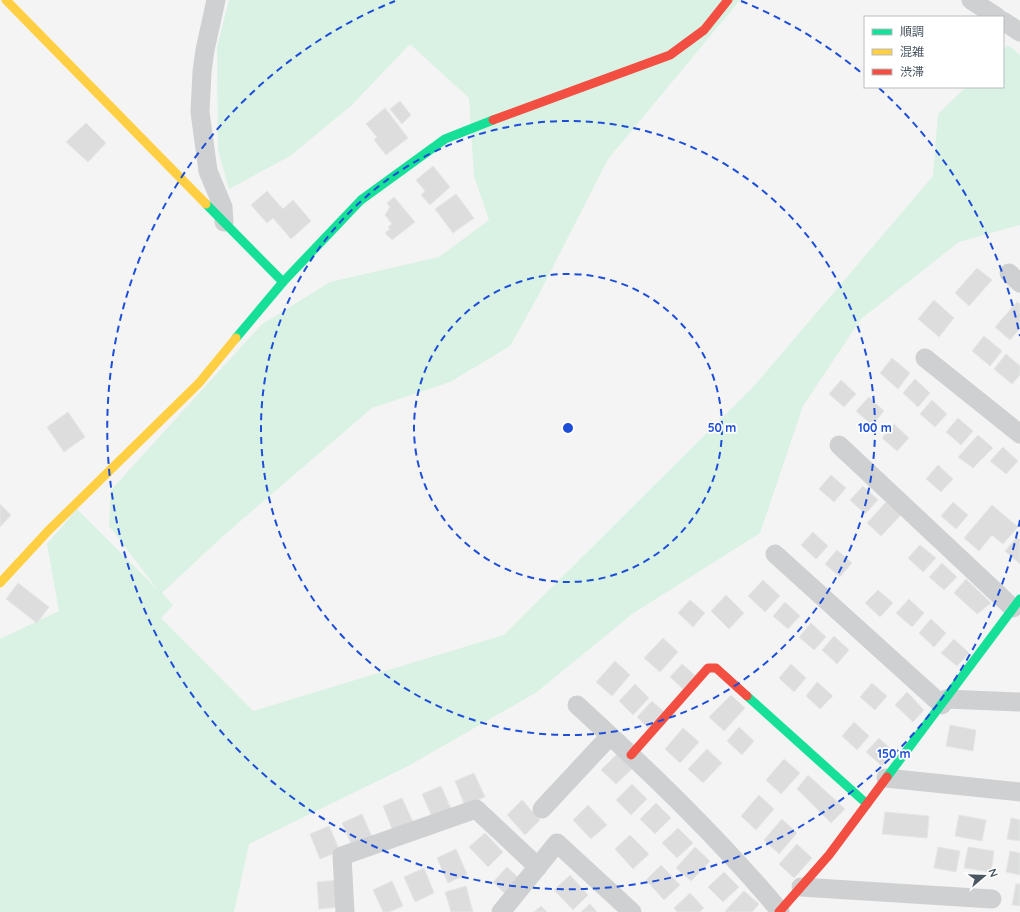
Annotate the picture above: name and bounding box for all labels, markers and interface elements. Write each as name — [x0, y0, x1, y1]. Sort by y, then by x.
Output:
legend — [864, 16, 1004, 88]
text: 順調 — [900, 24, 924, 39]
text: 混雑 — [900, 44, 924, 59]
text: 渋滞 — [900, 64, 924, 79]
text: 50 m — [708, 420, 736, 435]
text: 100 m — [858, 420, 892, 435]
centre of rings — [561, 421, 575, 435]
text: 150 m — [877, 746, 911, 761]
north arrow — [964, 856, 1004, 896]
text: N — [986, 867, 1001, 879]

